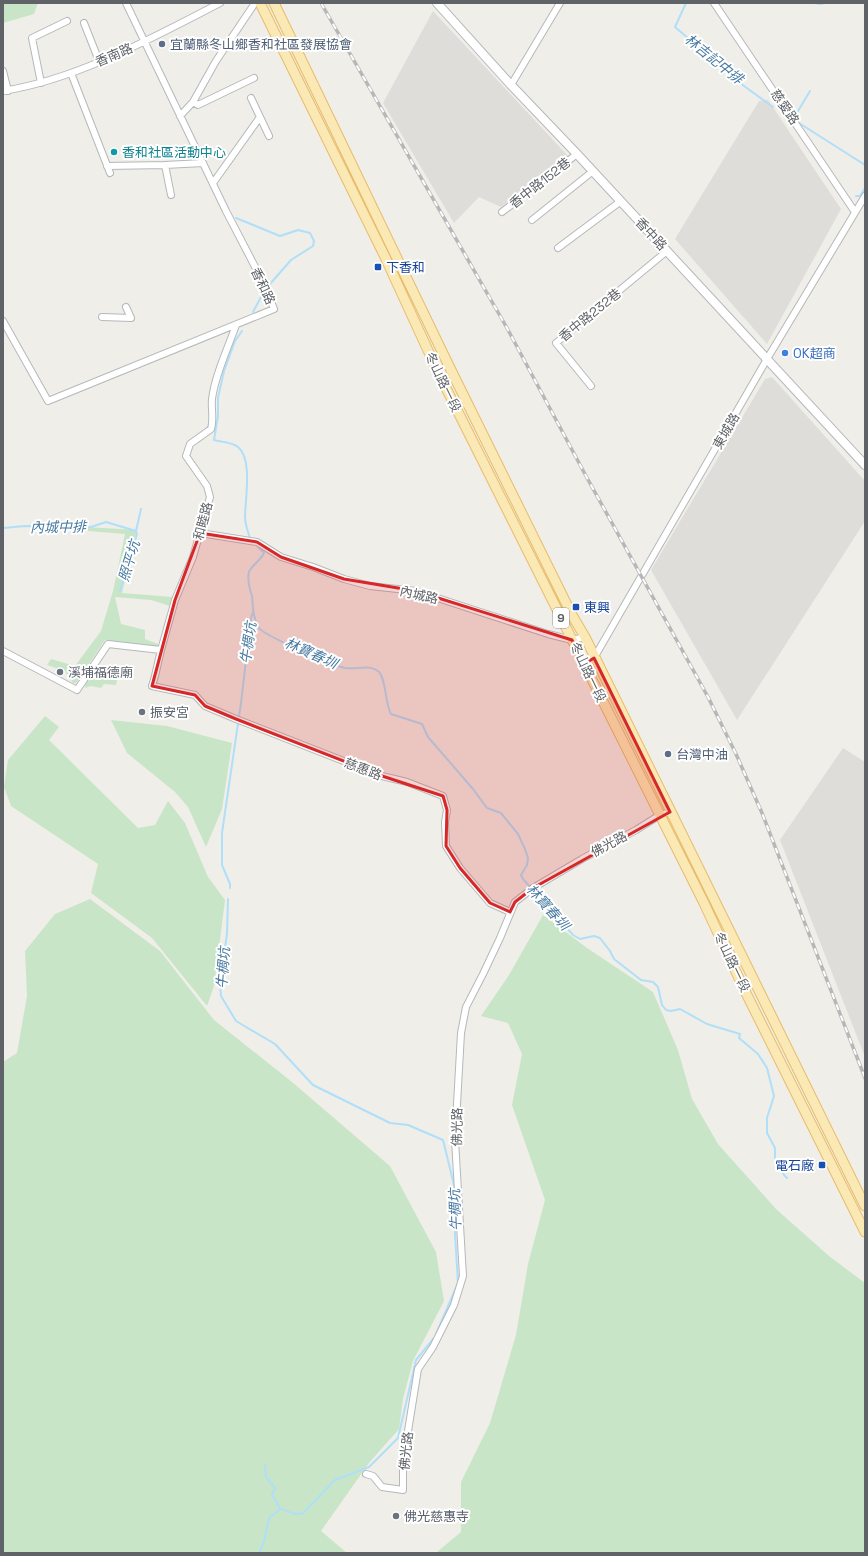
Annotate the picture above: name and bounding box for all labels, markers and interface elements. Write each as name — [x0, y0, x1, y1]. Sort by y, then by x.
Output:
water label: 林吉記中排 — [681, 30, 748, 89]
place label: 宜蘭縣冬山鄉香和社區發展協會 — [170, 36, 352, 53]
marker: 宜蘭縣冬山鄉香和社區發展協會 — [157, 39, 167, 49]
street label: 香南路 — [93, 40, 135, 70]
street label: 慈愛路 — [767, 86, 803, 128]
place label: 香和社區活動中心 — [122, 144, 226, 161]
marker: 香和社區活動中心 — [109, 147, 119, 157]
street label: 香中路152巷 — [506, 154, 574, 212]
street label: 香中路 — [631, 214, 671, 254]
place label: 下香和 — [386, 259, 425, 276]
marker: 下香和 — [373, 262, 383, 272]
street label: 香和路 — [247, 265, 279, 307]
street label: 香中路232巷 — [555, 285, 625, 345]
place label: OK超商 — [793, 345, 836, 362]
marker: OK超商 — [780, 348, 790, 358]
street label: 冬山路一段 — [421, 349, 465, 415]
street label: 東城路 — [709, 410, 743, 452]
street label: 和睦路 — [190, 500, 216, 542]
water label: 內城中排 — [30, 517, 88, 536]
water label: 照平坑 — [114, 536, 144, 584]
street label: 內城路 — [398, 582, 440, 608]
place label: 東興 — [584, 599, 610, 616]
marker: 東興 — [571, 602, 581, 612]
road number: 9 — [553, 608, 569, 628]
water label: 牛椆坑 — [236, 619, 260, 665]
water label: 林寶春圳 — [282, 633, 342, 673]
street label: 冬山路一段 — [566, 639, 610, 705]
place label: 溪埔福德廟 — [68, 664, 133, 681]
marker: 溪埔福德廟 — [55, 667, 65, 677]
place label: 振安宮 — [150, 704, 189, 721]
marker: 振安宮 — [137, 707, 147, 717]
place label: 台灣中油 — [676, 746, 728, 763]
marker: 台灣中油 — [663, 749, 673, 759]
street label: 慈惠路 — [342, 754, 384, 784]
street label: 佛光路 — [588, 827, 630, 861]
water label: 林寶春圳 — [523, 880, 575, 935]
street label: 冬山路一段 — [710, 929, 754, 995]
water label: 牛椆坑 — [213, 944, 234, 990]
street label: 佛光路 — [448, 1107, 466, 1147]
place label: 電石廠 — [775, 1157, 814, 1174]
marker: 電石廠 — [817, 1160, 827, 1170]
water label: 牛椆坑 — [445, 1187, 465, 1231]
street label: 佛光路 — [396, 1431, 416, 1471]
place label: 佛光慈惠寺 — [404, 1508, 469, 1525]
marker: 佛光慈惠寺 — [391, 1511, 401, 1521]

